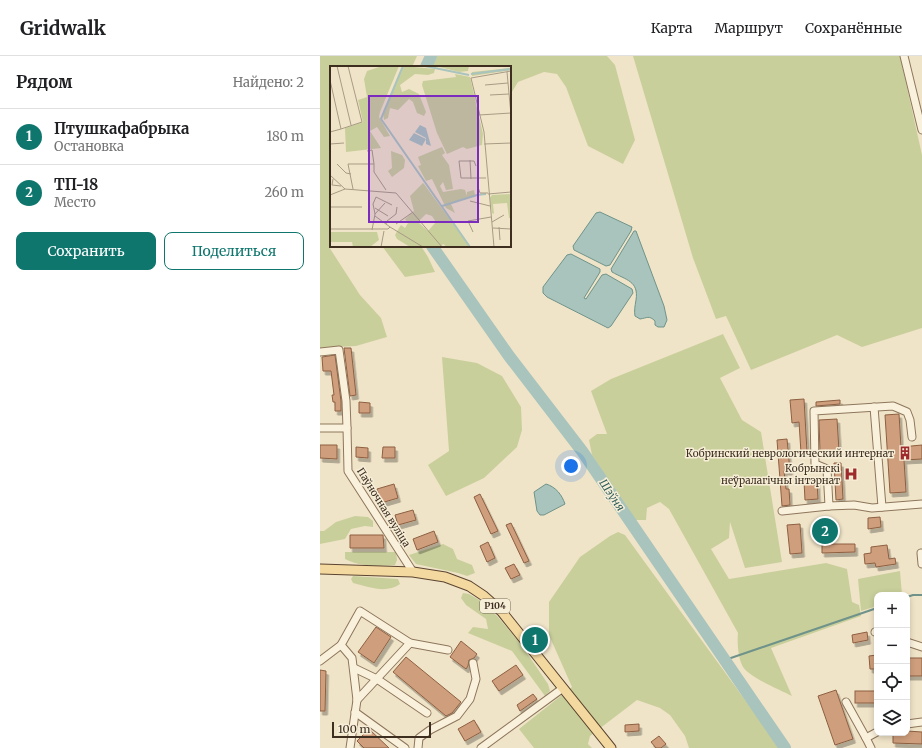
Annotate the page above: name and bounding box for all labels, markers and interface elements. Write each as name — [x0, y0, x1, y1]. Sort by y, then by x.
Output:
text: Gridwalk — [20, 16, 106, 40]
text: Карта — [651, 19, 692, 37]
text: Маршрут — [714, 19, 783, 37]
text: Сохранённые — [805, 19, 902, 37]
inset map — [330, 66, 511, 247]
text: Рядом — [16, 71, 72, 93]
text: Найдено: 2 — [233, 74, 304, 91]
text: Птушкафабрыка — [54, 119, 189, 138]
text: 1 — [26, 128, 32, 145]
text: 180 m — [266, 128, 304, 145]
text: Остановка — [54, 138, 124, 155]
text: ТП-18 — [54, 175, 98, 194]
text: 2 — [25, 184, 33, 201]
text: 260 m — [264, 184, 304, 201]
text: Место — [54, 194, 96, 211]
button: Сохранить — [16, 232, 156, 270]
button: Поделиться — [164, 232, 304, 270]
building icon: Кобринский неврологический интернат — [897, 445, 913, 461]
place label: Кобринский неврологический интернат — [686, 447, 894, 460]
your location — [561, 456, 581, 476]
place label: Кобрынскі неўралагічны інтэрнат — [721, 462, 840, 487]
street label: Паўночная вуліца — [354, 465, 414, 550]
hospital icon: Кобрынскі неўралагічны інтэрнат — [843, 466, 859, 482]
water label: Шэўня — [596, 476, 628, 514]
pin: 2 — [812, 516, 838, 546]
map controls — [874, 592, 910, 736]
button: + — [874, 592, 910, 628]
road number: Р104 — [480, 599, 510, 613]
pin: 1 — [522, 625, 548, 655]
button: − — [874, 628, 910, 664]
button: locate — [874, 664, 910, 700]
button: layers — [874, 700, 910, 736]
scale bar — [332, 720, 431, 739]
text: 100 m — [338, 722, 370, 736]

